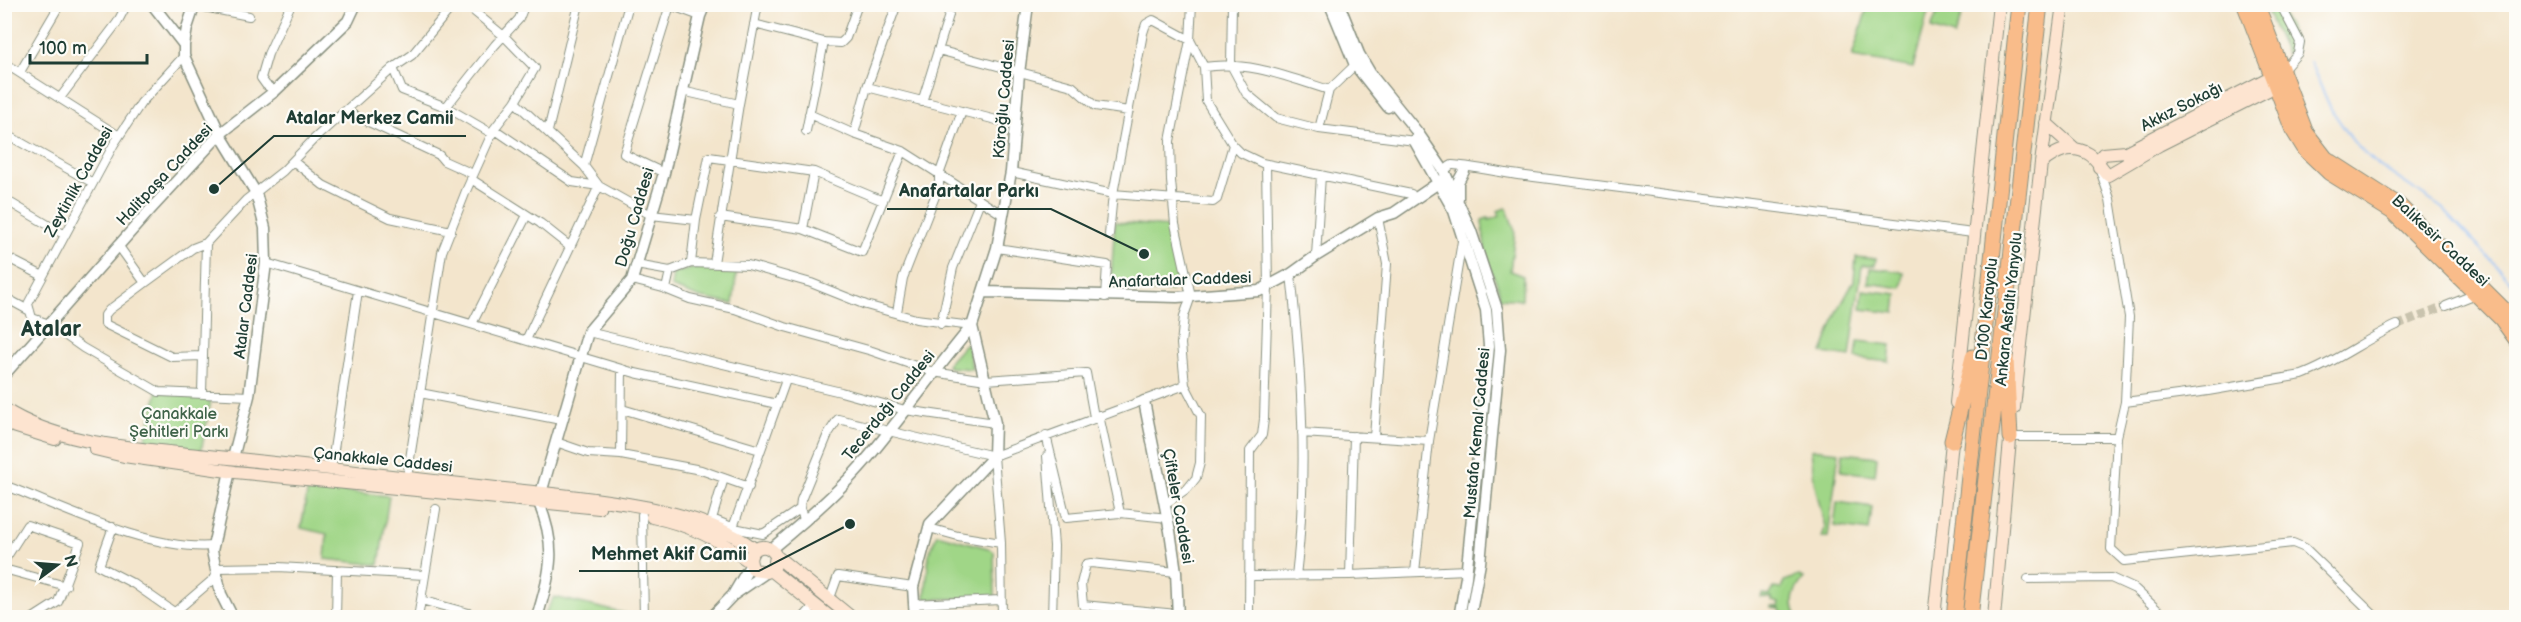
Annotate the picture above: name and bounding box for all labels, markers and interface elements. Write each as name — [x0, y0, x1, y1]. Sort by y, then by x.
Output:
scale bar — [30, 27, 147, 65]
text: 100 m — [39, 38, 87, 59]
street label: Köroğlu Caddesi — [990, 39, 1019, 160]
street label: Akkız Sokağı — [2138, 79, 2226, 136]
callout: Atalar Merkez Camii — [274, 100, 466, 136]
text: Atalar Merkez Camii — [285, 108, 454, 129]
street label: Halitpaşa Caddesi — [113, 120, 217, 230]
street label: Zeytinlik Caddesi — [41, 123, 118, 241]
street label: Doğu Caddesi — [612, 165, 659, 269]
callout: Anafartalar Parkı — [887, 173, 1051, 209]
text: Anafartalar Parkı — [898, 181, 1039, 202]
street label: Balıkesir Caddesi — [2387, 191, 2493, 291]
street label: Ankara Asfaltı Yanyolu — [1992, 231, 2027, 387]
street label: Atalar Caddesi — [231, 253, 262, 360]
street label: D100 Karayolu — [1973, 257, 2002, 361]
street label: Anafartalar Caddesi — [1108, 269, 1252, 292]
district label: Atalar — [20, 316, 81, 343]
street label: Tecerdağı Caddesi — [839, 347, 939, 465]
street label: Mustafa Kemal Caddesi — [1461, 347, 1494, 519]
park label: Çanakkale Şehitleri Parkı — [129, 405, 229, 442]
street label: Çanakkale Caddesi — [312, 444, 454, 477]
street label: Çifteler Caddesi — [1158, 447, 1197, 565]
north arrow — [27, 535, 87, 595]
callout: Mehmet Akif Camii — [579, 535, 759, 571]
text: Mehmet Akif Camii — [591, 544, 747, 565]
text: N — [59, 553, 81, 570]

